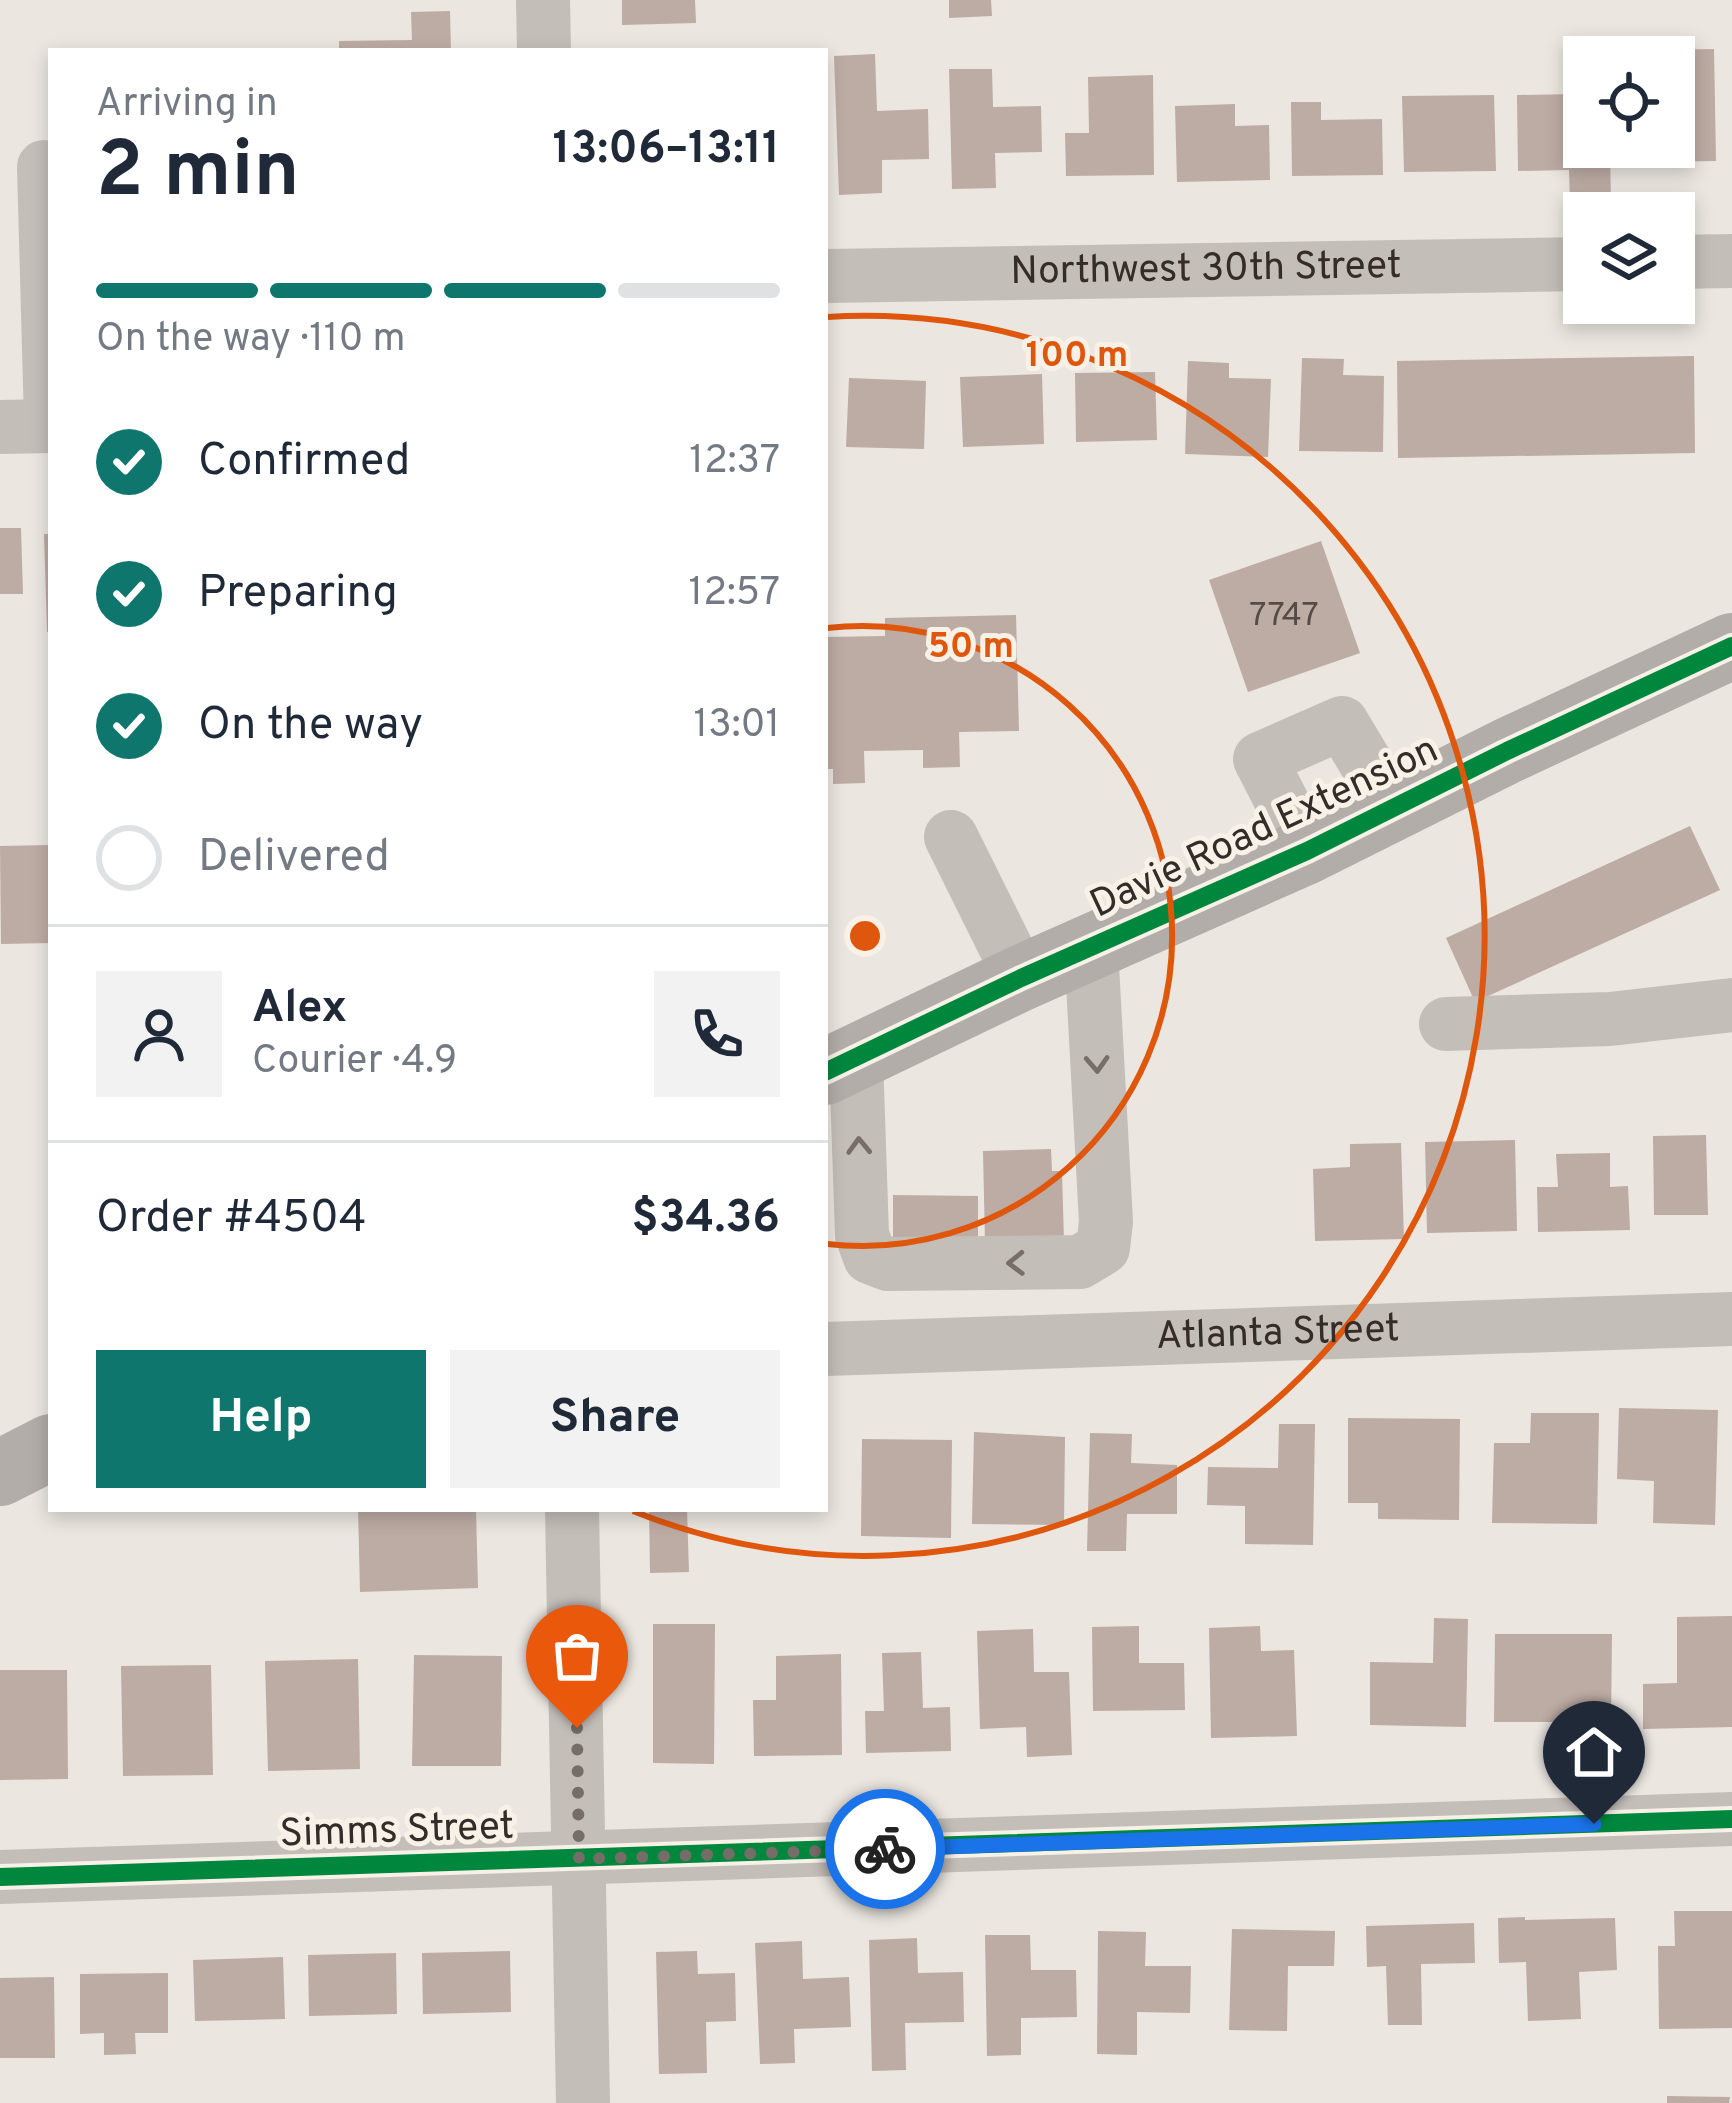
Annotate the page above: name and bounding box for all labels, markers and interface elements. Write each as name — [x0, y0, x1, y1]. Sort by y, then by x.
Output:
map controls — [1563, 36, 1695, 324]
button: locate — [1563, 36, 1695, 168]
text: Arriving in — [96, 81, 278, 130]
text: 13:06–13:11 — [552, 122, 780, 179]
text: 2 min — [96, 125, 300, 224]
button: layers — [1563, 192, 1695, 324]
street label: Northwest 30th Street — [1010, 242, 1402, 298]
text: On the way · 110 m — [96, 316, 406, 365]
text: 100 m — [1026, 334, 1128, 380]
icon: check — [96, 429, 162, 495]
text: Confirmed — [198, 434, 410, 491]
text: 12:37 — [689, 438, 780, 487]
icon: check — [96, 561, 162, 627]
text: Preparing — [198, 566, 398, 623]
text: 12:57 — [689, 570, 780, 619]
house number: 7747 — [1249, 596, 1319, 638]
text: 50 m — [928, 625, 1014, 671]
icon: check — [96, 693, 162, 759]
text: On the way — [198, 698, 423, 755]
text: 13:01 — [694, 702, 780, 751]
street label: Davie Road Extension — [1083, 727, 1447, 931]
text: Delivered — [198, 830, 390, 887]
centre of rings — [844, 915, 886, 957]
button: person — [96, 971, 222, 1097]
button: phone — [654, 971, 780, 1097]
text: Alex — [252, 981, 347, 1038]
text: Courier · 4.9 — [252, 1038, 457, 1087]
one-way arrow — [1084, 1055, 1110, 1073]
one-way arrow — [847, 1136, 873, 1155]
text: Order #4504 — [96, 1191, 367, 1248]
text: $34.36 — [631, 1191, 780, 1248]
one-way arrow — [1006, 1250, 1024, 1276]
street label: Atlanta Street — [1155, 1306, 1401, 1363]
button: Help — [96, 1350, 426, 1488]
button: Share — [450, 1350, 780, 1488]
pin — [526, 1605, 628, 1728]
icon: bag — [544, 1623, 610, 1689]
pin — [1543, 1701, 1645, 1824]
icon: home — [1561, 1719, 1627, 1785]
courier — [825, 1789, 945, 1909]
street label: Simms Street — [279, 1803, 515, 1861]
icon: bike — [852, 1816, 918, 1882]

